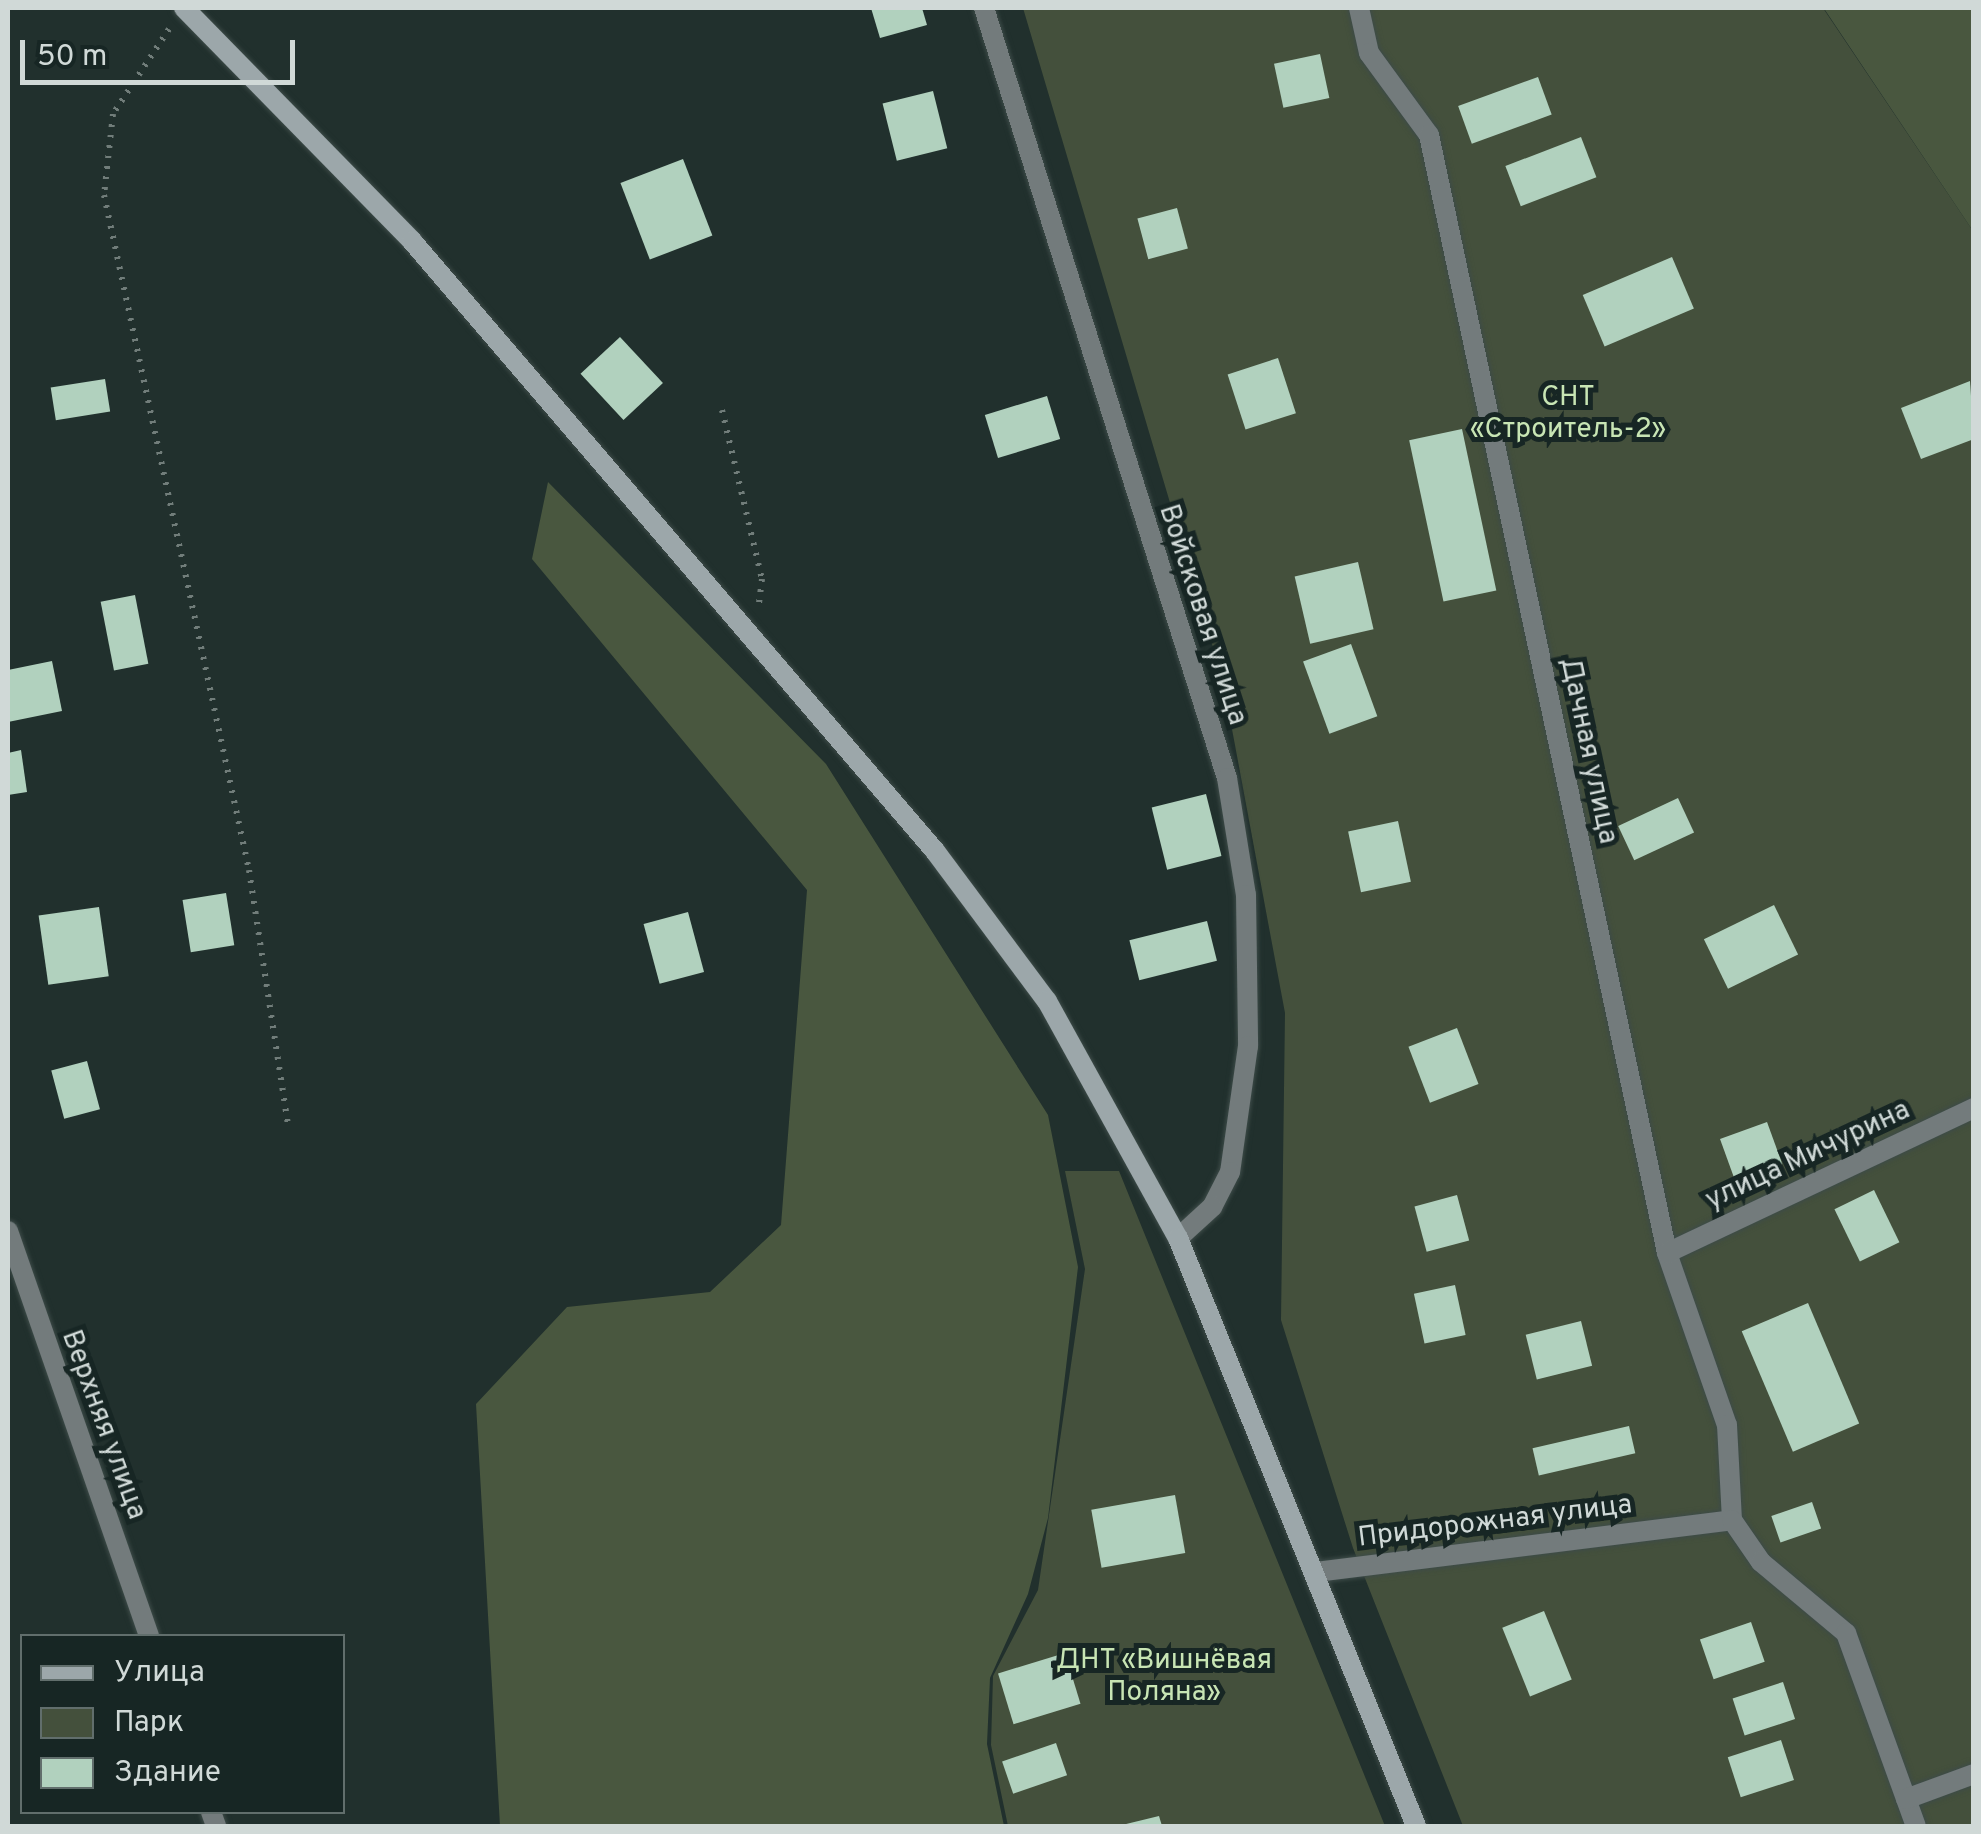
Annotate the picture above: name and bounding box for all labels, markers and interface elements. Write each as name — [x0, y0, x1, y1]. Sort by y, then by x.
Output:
scale bar — [25, 20, 300, 82]
text: 50 m — [37, 39, 107, 76]
park label: СНТ «Строитель-2» — [1470, 381, 1666, 447]
street label: Войсковая улица — [1150, 500, 1254, 730]
street label: Дачная улица — [1552, 655, 1624, 847]
street label: улица Мичурина — [1701, 1094, 1915, 1218]
street label: Верхняя улица — [53, 1326, 153, 1524]
street label: Придорожная улица — [1356, 1489, 1634, 1555]
legend — [20, 1634, 345, 1814]
park label: ДНТ «Вишнёвая Поляна» — [1055, 1644, 1273, 1710]
text: Улица — [114, 1655, 205, 1692]
text: Парк — [114, 1705, 184, 1742]
text: Здание — [114, 1755, 221, 1792]

